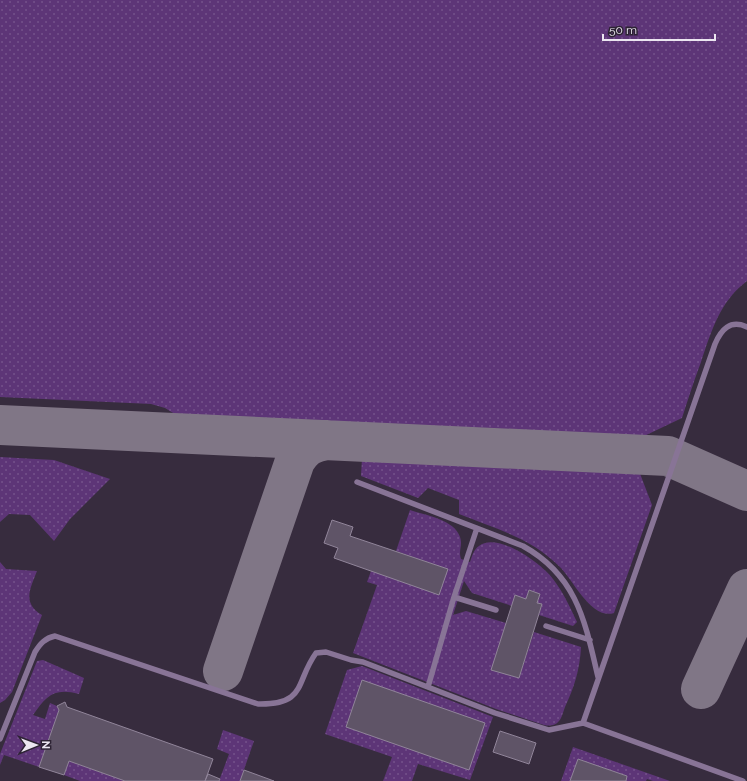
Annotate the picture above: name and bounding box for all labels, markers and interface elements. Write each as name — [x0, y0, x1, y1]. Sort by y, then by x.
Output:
scale bar — [603, 16, 715, 42]
text: 50 m — [609, 23, 637, 37]
north arrow — [16, 725, 56, 765]
text: N — [39, 741, 52, 749]

